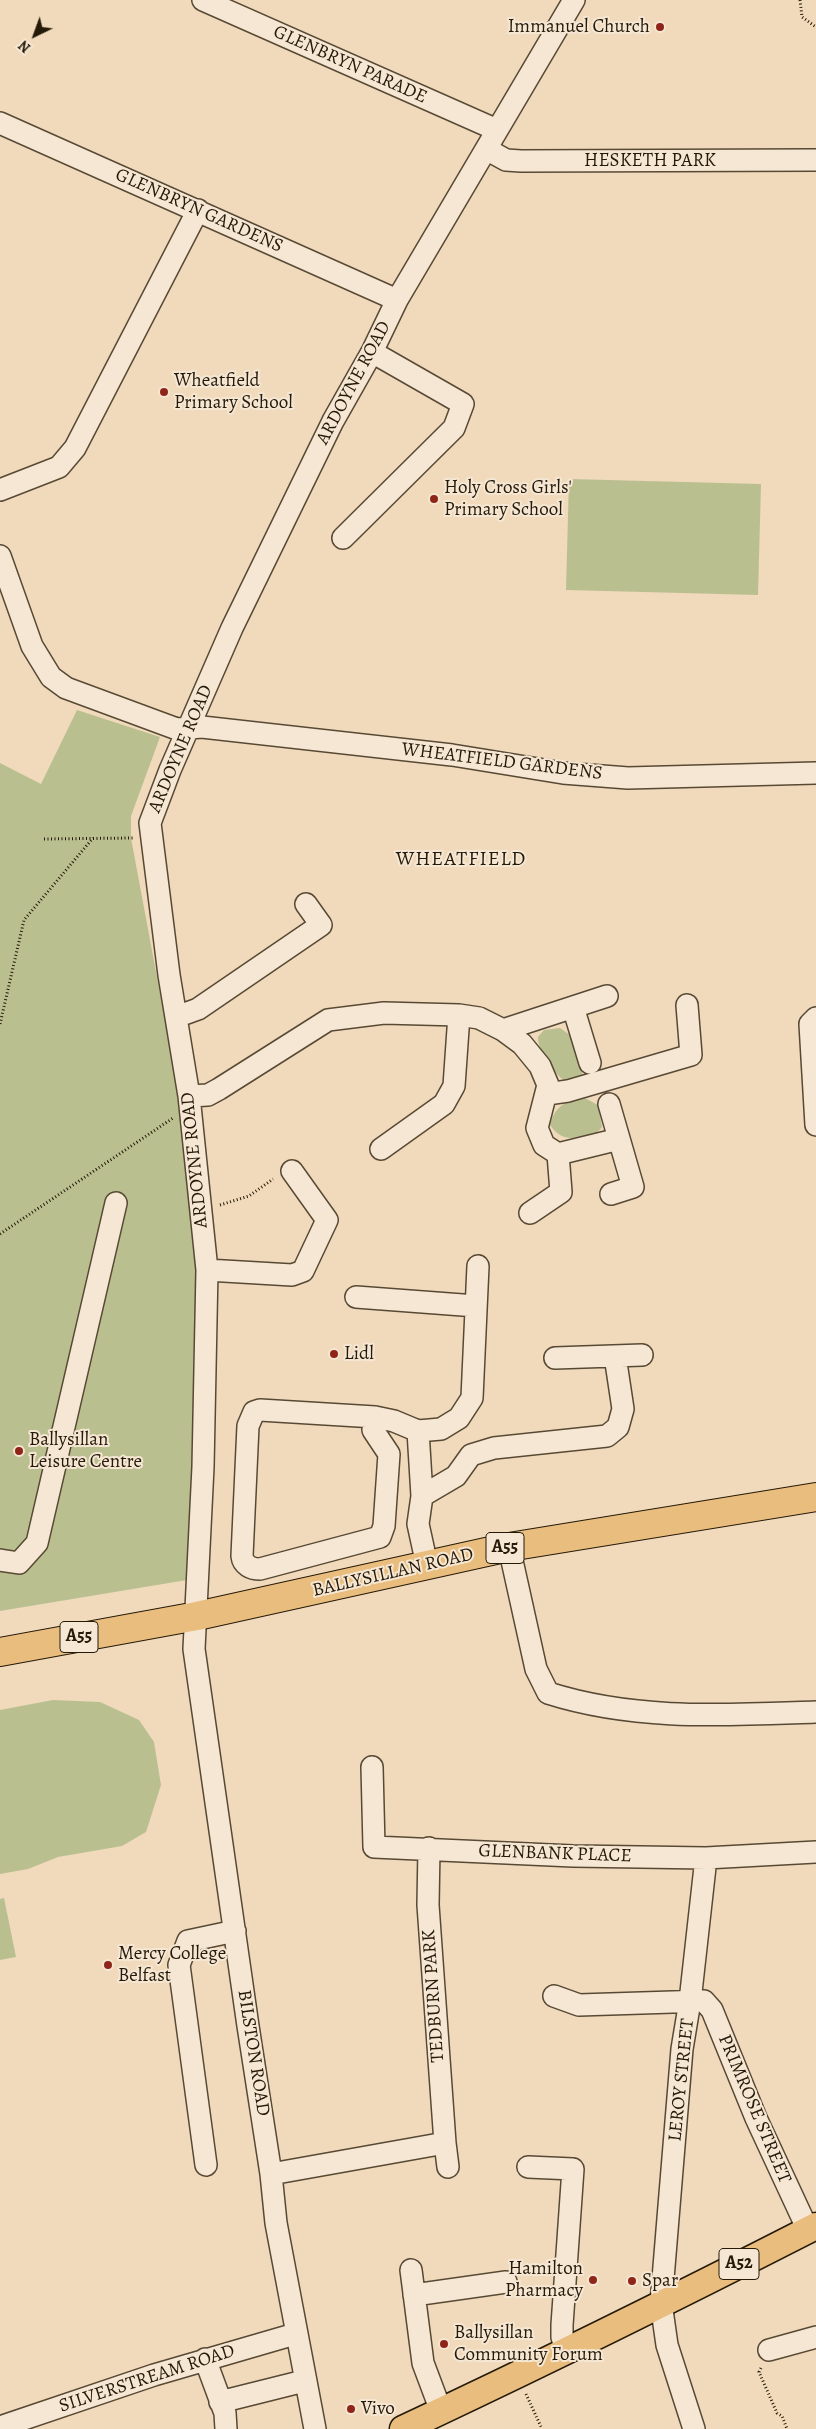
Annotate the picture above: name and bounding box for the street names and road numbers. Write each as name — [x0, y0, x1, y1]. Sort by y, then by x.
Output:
street label: GLENBRYN PARADE — [270, 21, 430, 109]
street label: HESKETH PARK — [584, 150, 716, 172]
street label: GLENBRYN GARDENS — [112, 164, 286, 258]
street label: ARDOYNE ROAD — [312, 317, 396, 449]
street label: ARDOYNE ROAD — [144, 682, 218, 816]
street label: WHEATFIELD GARDENS — [400, 738, 604, 786]
street label: ARDOYNE ROAD — [177, 1091, 213, 1229]
road number: A55 — [486, 1532, 524, 1564]
street label: BALLYSILLAN ROAD — [310, 1543, 476, 1603]
road number: A55 — [60, 1621, 98, 1652]
street label: GLENBANK PLACE — [478, 1840, 632, 1868]
street label: TEDBURN PARK — [418, 1929, 450, 2063]
street label: BILSTON ROAD — [232, 1988, 274, 2118]
street label: LEROY STREET — [664, 2017, 700, 2143]
street label: PRIMROSE STREET — [712, 2031, 796, 2187]
road number: A52 — [719, 2248, 759, 2280]
street label: SILVERSTREAM ROAD — [56, 2340, 238, 2418]

